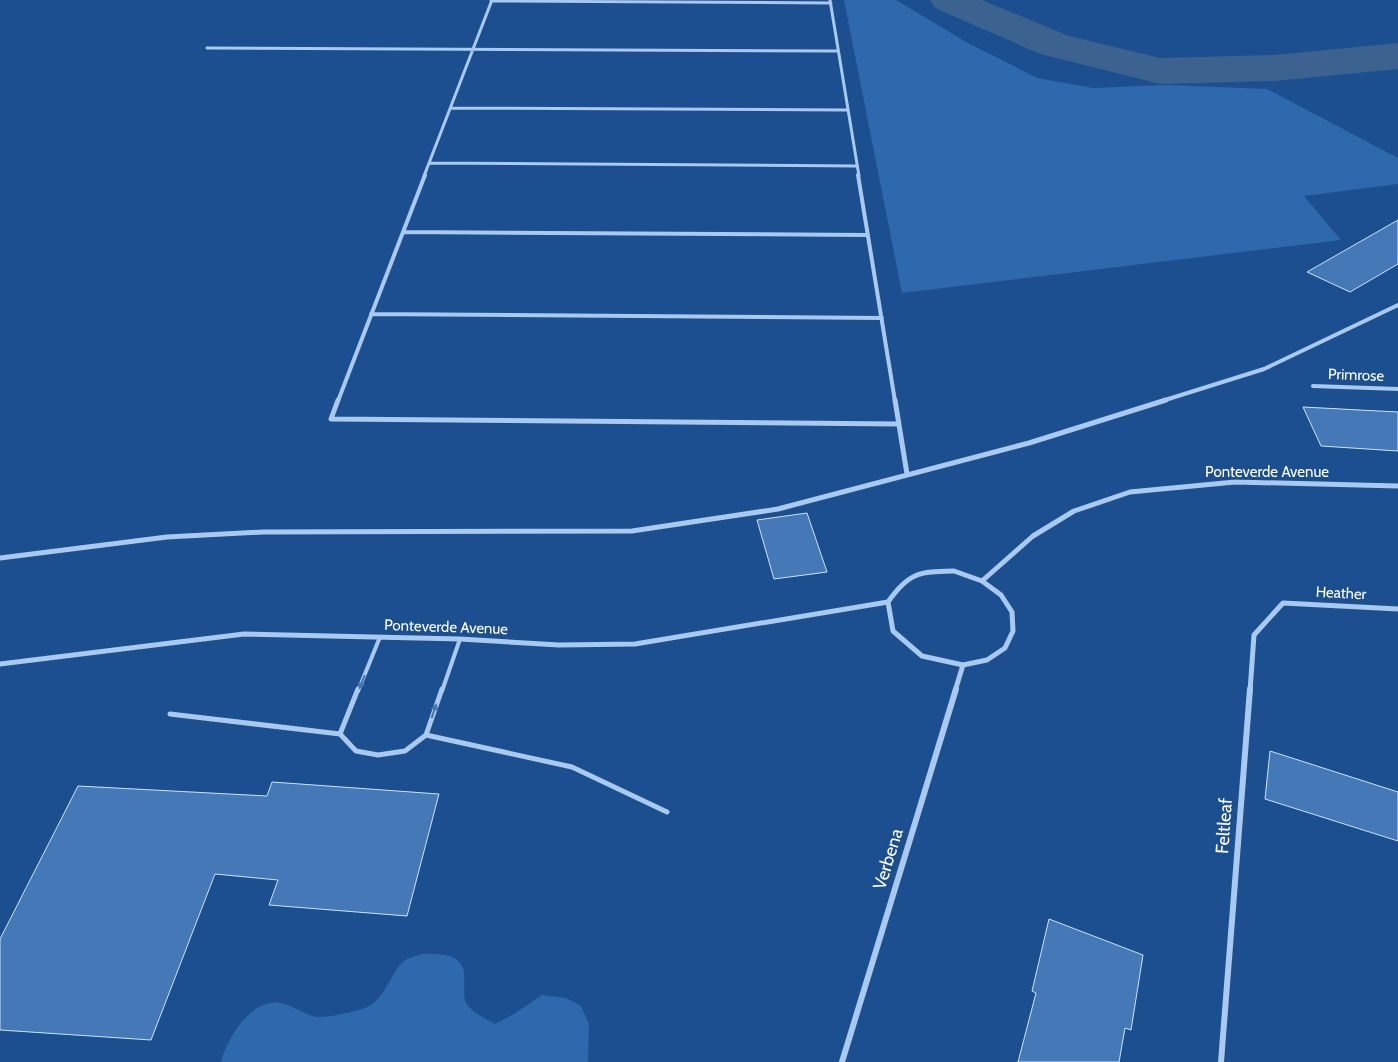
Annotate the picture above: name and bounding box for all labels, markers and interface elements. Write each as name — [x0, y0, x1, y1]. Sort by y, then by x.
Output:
street label: Primrose — [1328, 365, 1385, 385]
street label: Ponteverde Avenue — [1205, 463, 1329, 481]
street label: Heather — [1315, 583, 1367, 603]
street label: Ponteverde Avenue — [384, 616, 509, 638]
one-way arrow — [357, 675, 365, 689]
one-way arrow — [430, 703, 438, 718]
street label: Feltleaf — [1211, 797, 1237, 855]
street label: Verbena — [868, 825, 908, 892]

